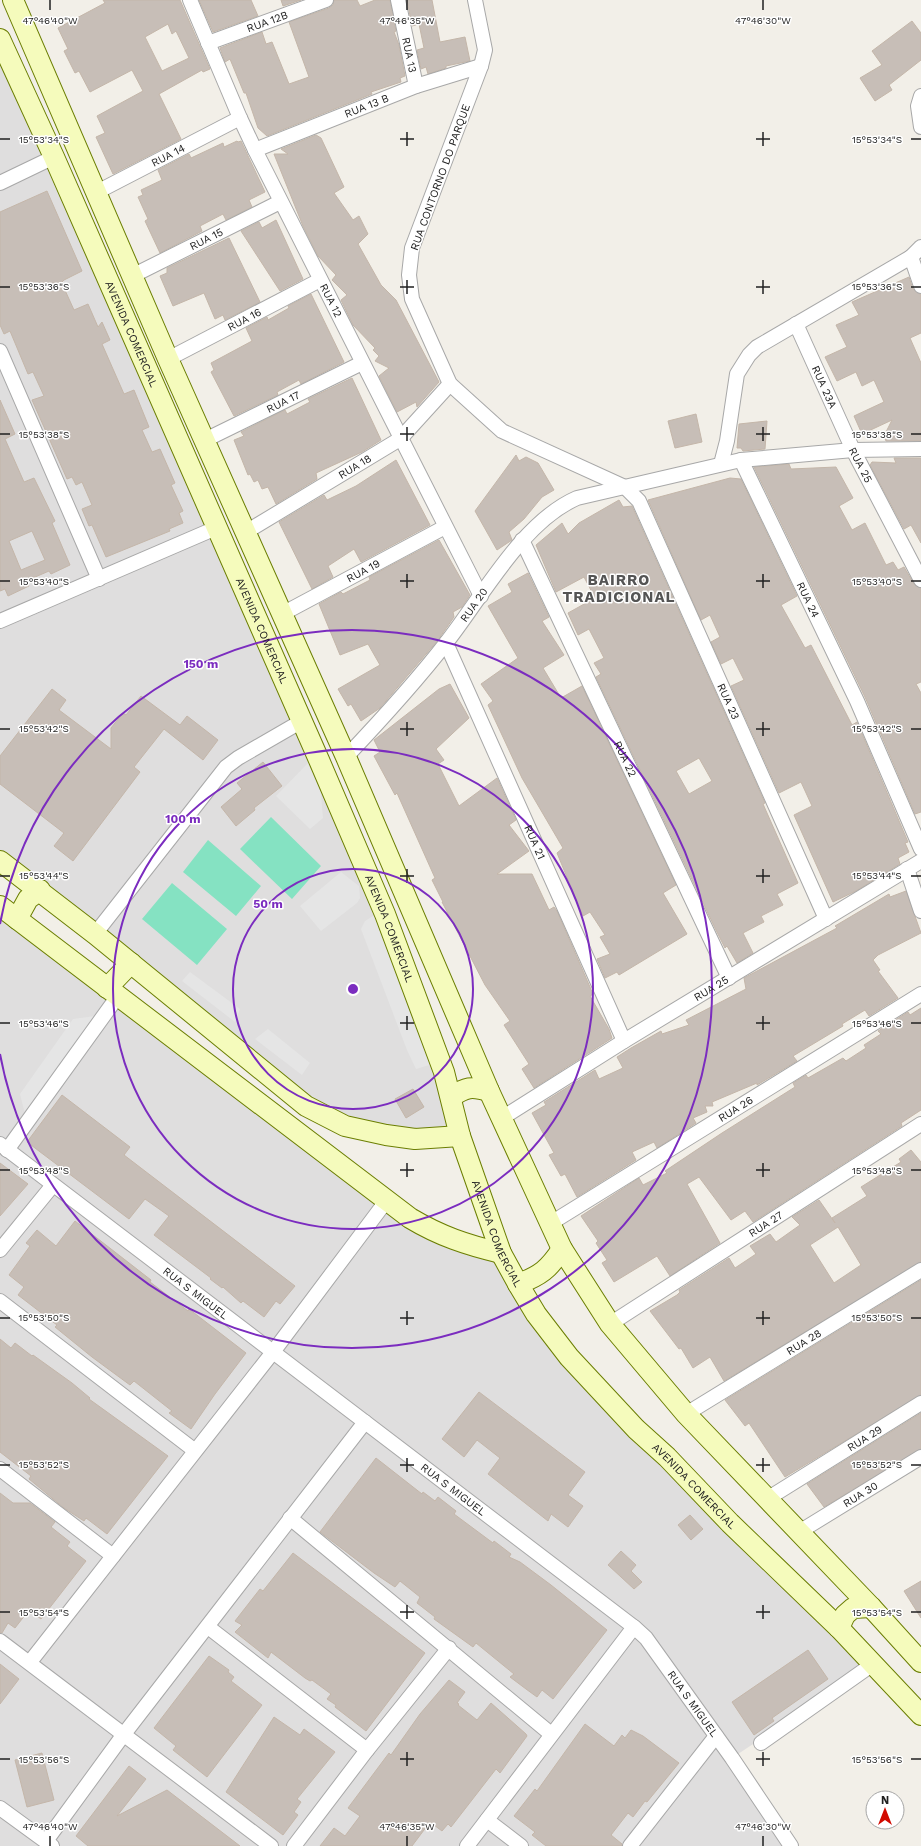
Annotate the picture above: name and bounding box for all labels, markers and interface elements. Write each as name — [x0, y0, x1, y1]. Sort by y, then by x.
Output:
street label: RUA 12B — [245, 8, 290, 35]
text: 47°46'40"W — [22, 15, 78, 26]
text: 47°46'35"W — [379, 15, 435, 26]
text: 47°46'30"W — [735, 15, 791, 26]
street label: RUA 13 — [399, 36, 419, 74]
street label: RUA 13 B — [343, 91, 391, 121]
street label: RUA CONTORNO DO PARQUE — [408, 102, 473, 252]
text: 15°53'34"S — [19, 134, 69, 145]
text: 15°53'34"S — [852, 134, 902, 145]
street label: RUA 14 — [149, 141, 188, 170]
street label: RUA 15 — [187, 225, 225, 253]
street label: AVENIDA COMERCIAL — [102, 279, 160, 390]
text: 15°53'36"S — [19, 281, 69, 292]
text: 15°53'36"S — [852, 281, 902, 292]
street label: RUA 12 — [317, 282, 345, 320]
street label: RUA 16 — [225, 306, 264, 334]
street label: RUA 23A — [809, 364, 839, 411]
street label: RUA 17 — [264, 388, 302, 416]
text: 15°53'38"S — [19, 429, 69, 440]
text: 15°53'38"S — [852, 429, 902, 440]
street label: RUA 25 — [846, 445, 875, 485]
street label: RUA 18 — [336, 452, 374, 482]
street label: RUA 19 — [344, 557, 383, 585]
district label: BAIRRO TRADICIONAL — [562, 571, 676, 606]
text: 15°53'40"S — [19, 576, 69, 587]
street label: AVENIDA COMERCIAL — [233, 576, 291, 686]
text: 15°53'40"S — [852, 576, 902, 587]
street label: RUA 24 — [794, 580, 822, 620]
street label: RUA 20 — [458, 585, 491, 625]
text: 150 m — [184, 657, 218, 671]
street label: RUA 23 — [714, 681, 742, 722]
text: 15°53'42"S — [19, 723, 69, 734]
text: 15°53'42"S — [852, 723, 902, 734]
street label: RUA 22 — [611, 739, 639, 779]
text: 100 m — [165, 812, 201, 826]
street label: RUA 21 — [521, 823, 548, 861]
text: 15°53'44"S — [19, 870, 69, 881]
text: 15°53'44"S — [852, 870, 902, 881]
street label: AVENIDA COMERCIAL — [362, 873, 416, 985]
text: 50 m — [253, 897, 283, 911]
street label: RUA 25 — [692, 973, 731, 1004]
centre of rings — [346, 982, 360, 996]
text: 15°53'46"S — [19, 1018, 69, 1029]
text: 15°53'46"S — [852, 1018, 902, 1029]
street label: RUA 26 — [716, 1093, 756, 1125]
text: 15°53'48"S — [19, 1165, 69, 1176]
text: 15°53'48"S — [852, 1165, 902, 1176]
street label: AVENIDA COMERCIAL — [469, 1178, 525, 1290]
street label: RUA 27 — [746, 1209, 785, 1240]
street label: RUA S MIGUEL — [160, 1265, 231, 1323]
text: 15°53'50"S — [19, 1312, 69, 1323]
text: 15°53'50"S — [852, 1312, 902, 1323]
street label: RUA 28 — [784, 1327, 824, 1358]
street label: RUA 29 — [845, 1423, 885, 1454]
street label: AVENIDA COMERCIAL — [649, 1441, 739, 1532]
text: 15°53'52"S — [19, 1459, 69, 1470]
text: 15°53'52"S — [852, 1459, 902, 1470]
street label: RUA S MIGUEL — [418, 1461, 489, 1519]
street label: RUA 30 — [841, 1479, 881, 1510]
text: 15°53'54"S — [19, 1607, 69, 1618]
text: 15°53'54"S — [852, 1607, 902, 1618]
street label: RUA S MIGUEL — [665, 1668, 721, 1740]
text: 15°53'56"S — [19, 1754, 69, 1765]
text: 15°53'56"S — [852, 1754, 902, 1765]
north arrow — [865, 1790, 905, 1830]
text: N — [881, 1794, 889, 1807]
text: 47°46'40"W — [22, 1821, 78, 1832]
text: 47°46'35"W — [379, 1821, 435, 1832]
text: 47°46'30"W — [735, 1821, 791, 1832]

